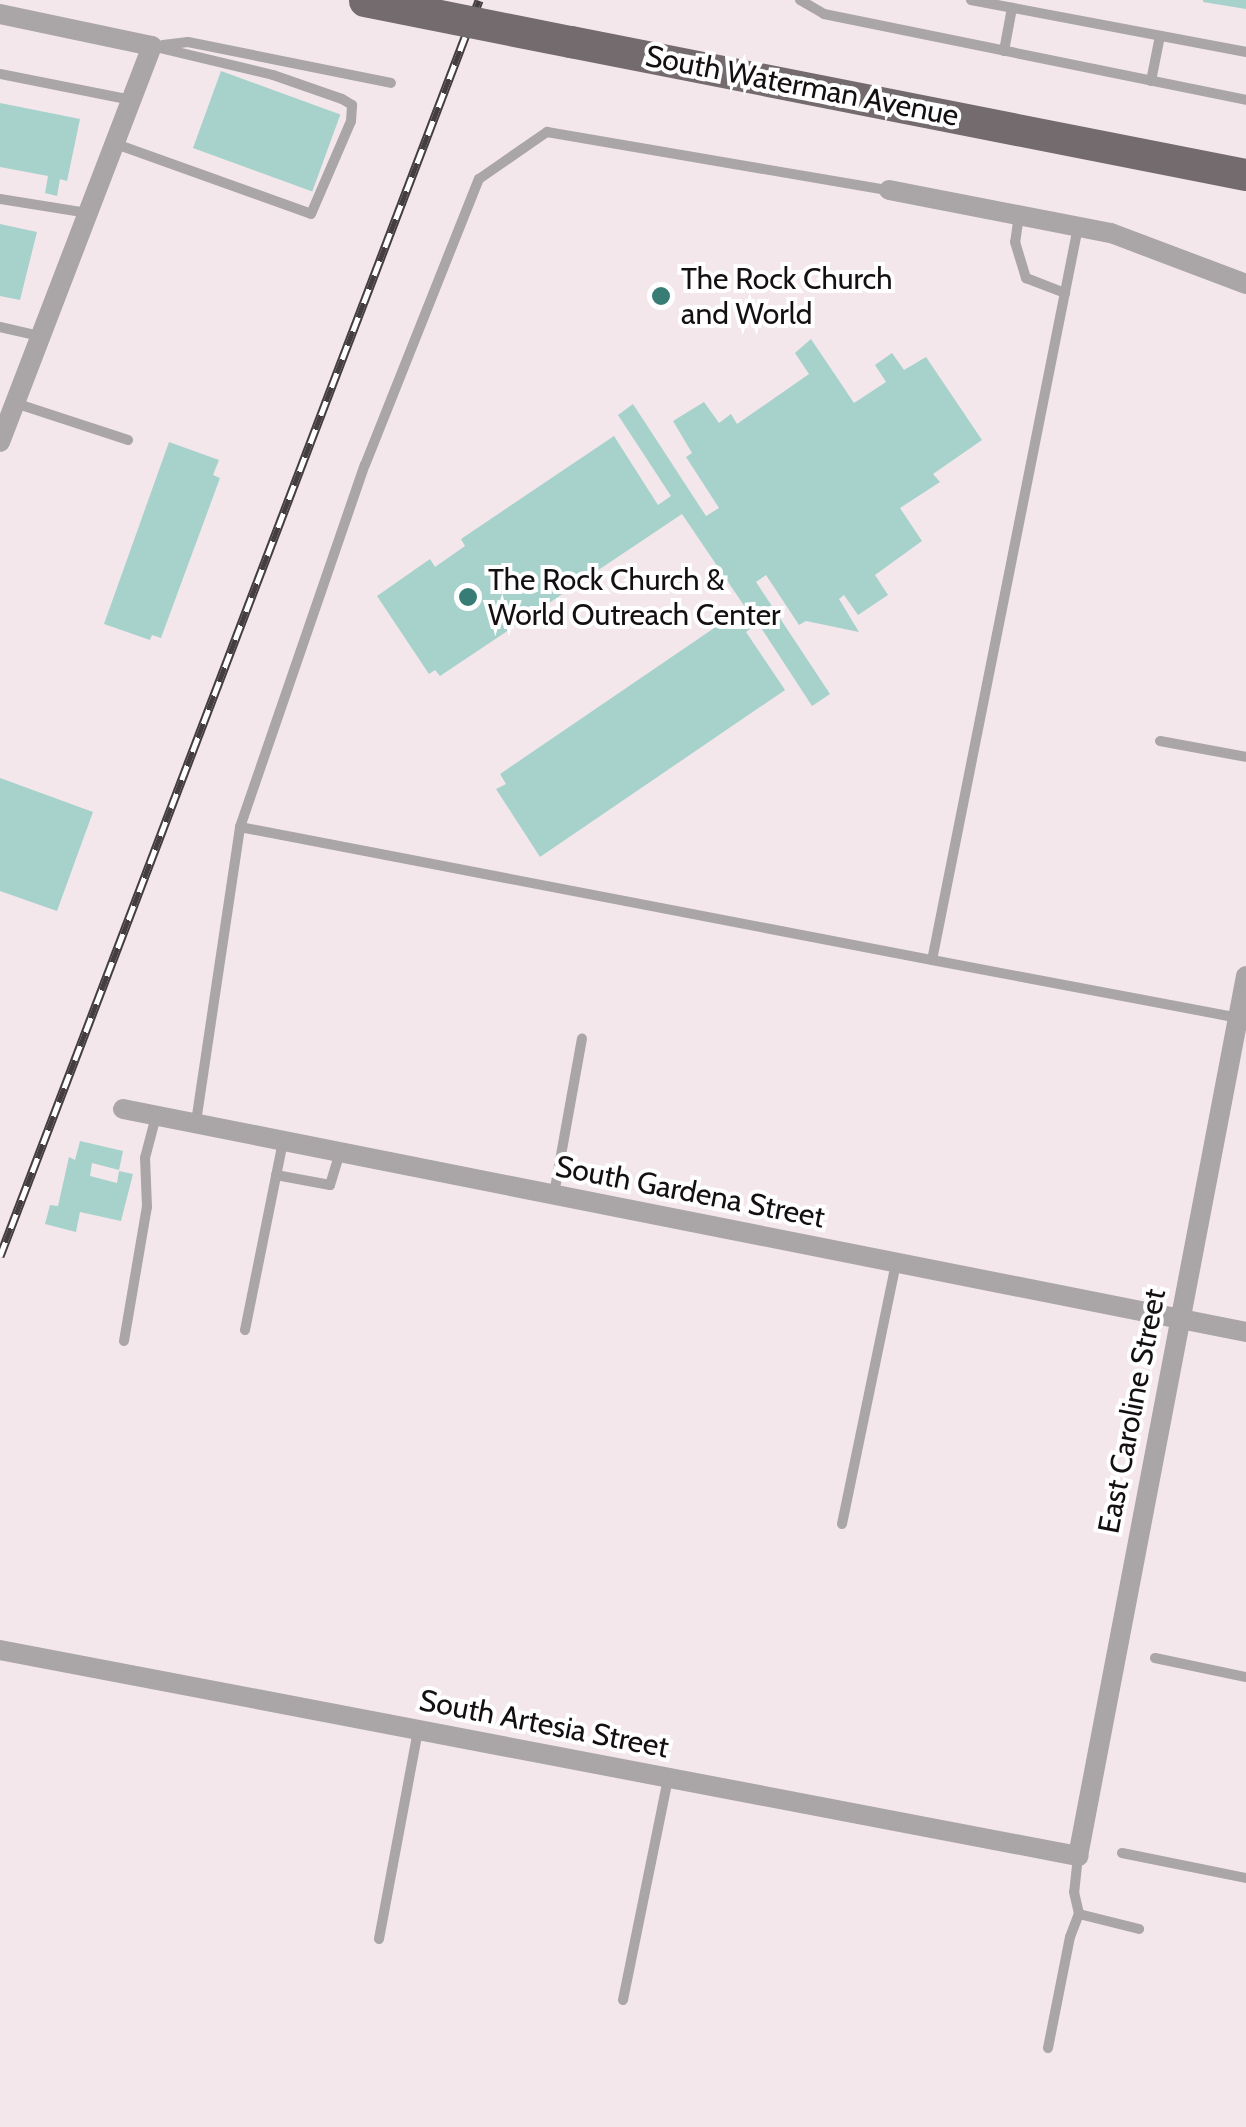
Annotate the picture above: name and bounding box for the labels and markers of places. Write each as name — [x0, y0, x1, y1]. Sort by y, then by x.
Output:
place label: The Rock Church and World — [681, 261, 892, 332]
marker: The Rock Church and World — [650, 285, 672, 307]
place label: The Rock Church & World Outreach Center — [488, 562, 781, 632]
marker: The Rock Church & World Outreach Center — [457, 586, 479, 608]

